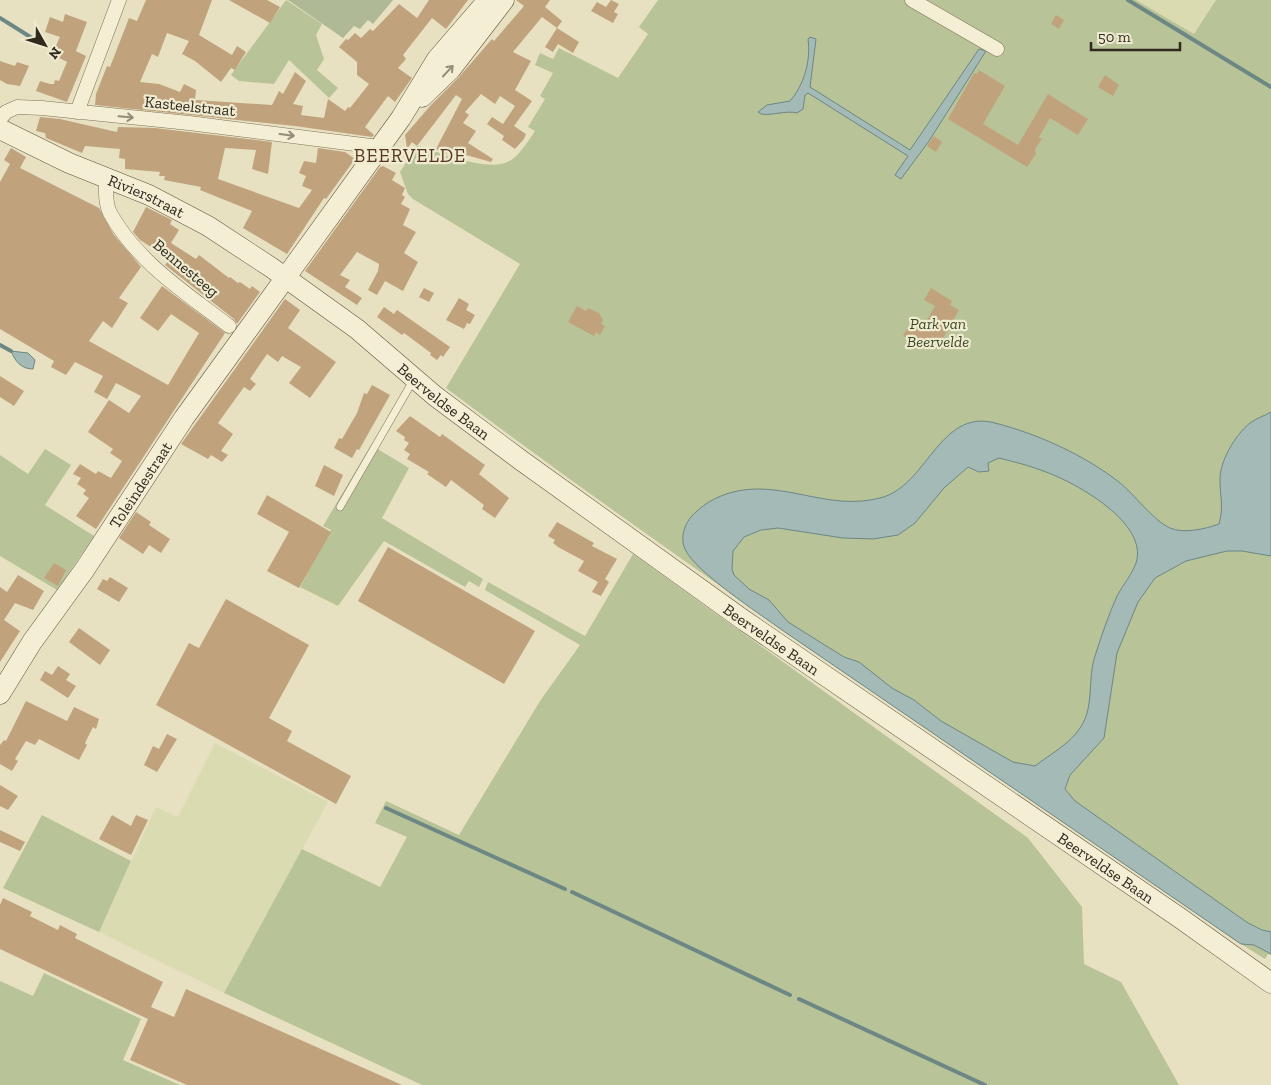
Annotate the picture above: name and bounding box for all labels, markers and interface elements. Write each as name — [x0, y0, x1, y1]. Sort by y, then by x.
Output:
north arrow — [20, 20, 70, 70]
scale bar — [1091, 20, 1180, 52]
text: 50 m — [1098, 28, 1131, 46]
text: N — [45, 43, 65, 63]
one-way arrow — [442, 65, 454, 77]
street label: Kasteelstraat — [144, 92, 236, 120]
one-way arrow — [117, 112, 133, 122]
one-way arrow — [279, 130, 295, 140]
district label: BEERVELDE — [354, 144, 466, 167]
street label: Rivierstraat — [105, 170, 188, 222]
street label: Bennesteeg — [149, 235, 223, 301]
park label: Park van Beervelde — [907, 314, 969, 351]
street label: Beerveldse Baan — [394, 359, 495, 444]
street label: Toleindestraat — [105, 438, 176, 532]
street label: Beerveldse Baan — [720, 599, 824, 679]
street label: Beerveldse Baan — [1054, 828, 1159, 908]

